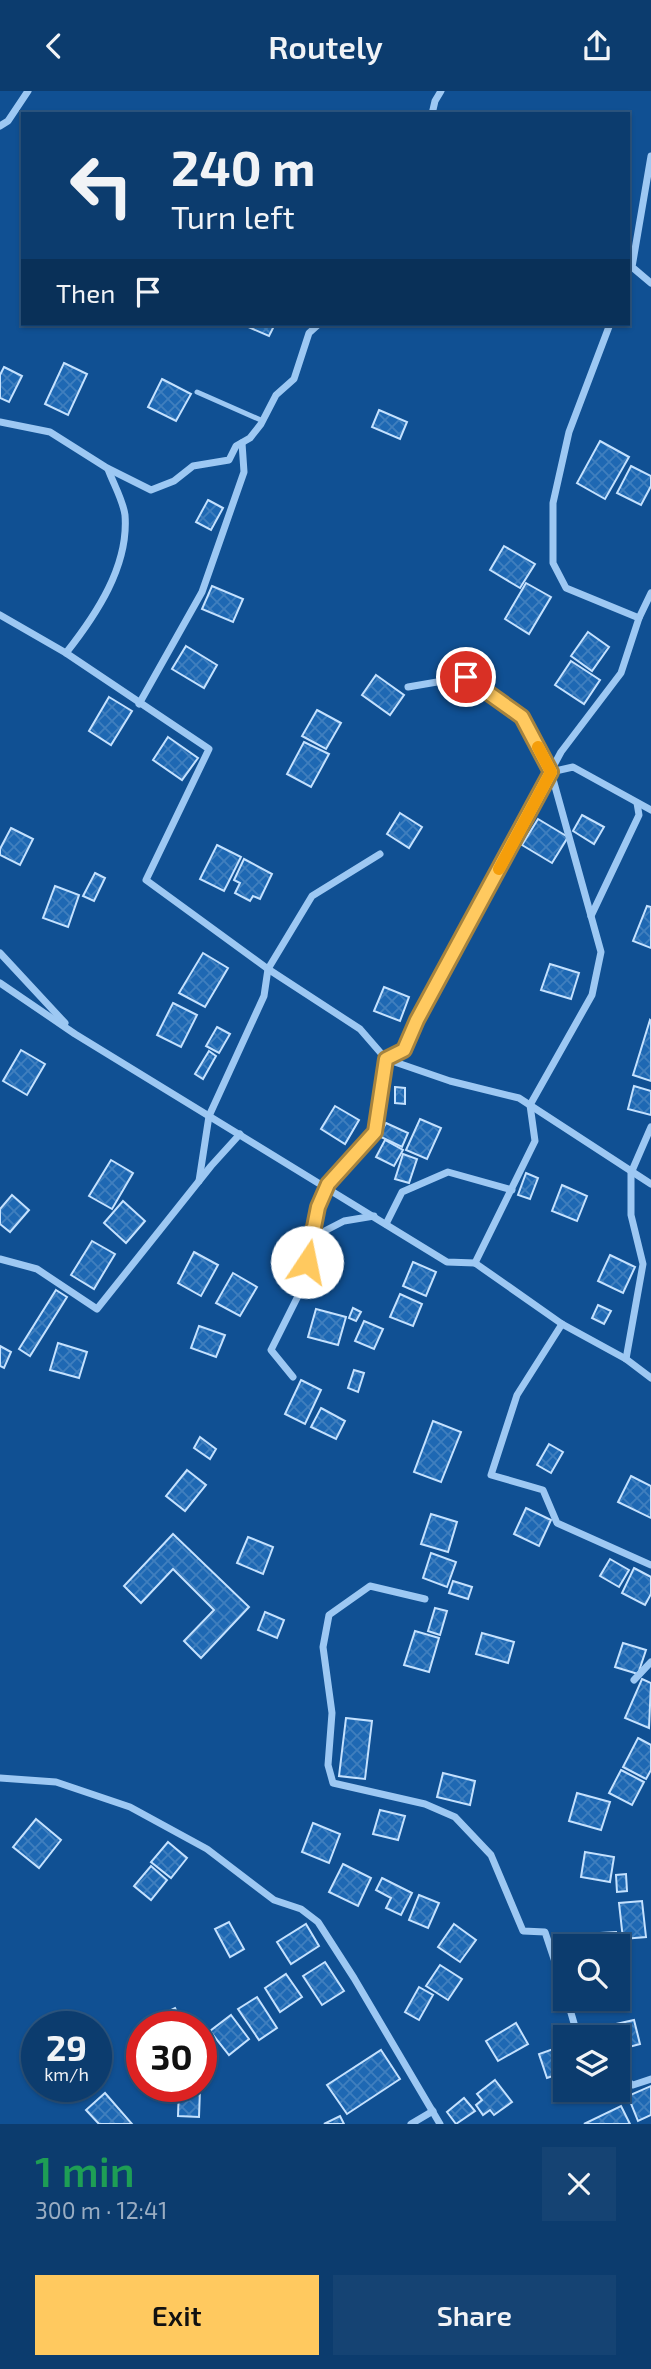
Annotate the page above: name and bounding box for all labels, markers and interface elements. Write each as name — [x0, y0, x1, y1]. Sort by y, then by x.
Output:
icon: back — [35, 27, 73, 65]
text: Routely — [268, 27, 383, 65]
icon: share — [578, 27, 616, 65]
text: 240 m — [171, 137, 315, 196]
icon: left — [56, 140, 147, 231]
text: Turn left — [171, 197, 295, 235]
icon: arrive — [129, 273, 167, 311]
text: Then — [56, 277, 115, 308]
pin — [436, 647, 496, 707]
icon: arrive — [447, 658, 485, 696]
position arrow — [270, 1225, 344, 1299]
map controls — [553, 1934, 630, 2102]
button: search — [553, 1934, 630, 2011]
speed limit sign: 30 — [126, 2011, 217, 2102]
button: layers — [553, 2025, 630, 2102]
text: 29 — [46, 2026, 87, 2068]
text: km/h — [44, 2063, 89, 2085]
text: 1 min — [35, 2145, 135, 2195]
button: close — [542, 2147, 616, 2221]
text: 300 m · 12:41 — [35, 2196, 167, 2224]
button: Exit — [35, 2275, 319, 2355]
button: Share — [333, 2275, 616, 2355]

